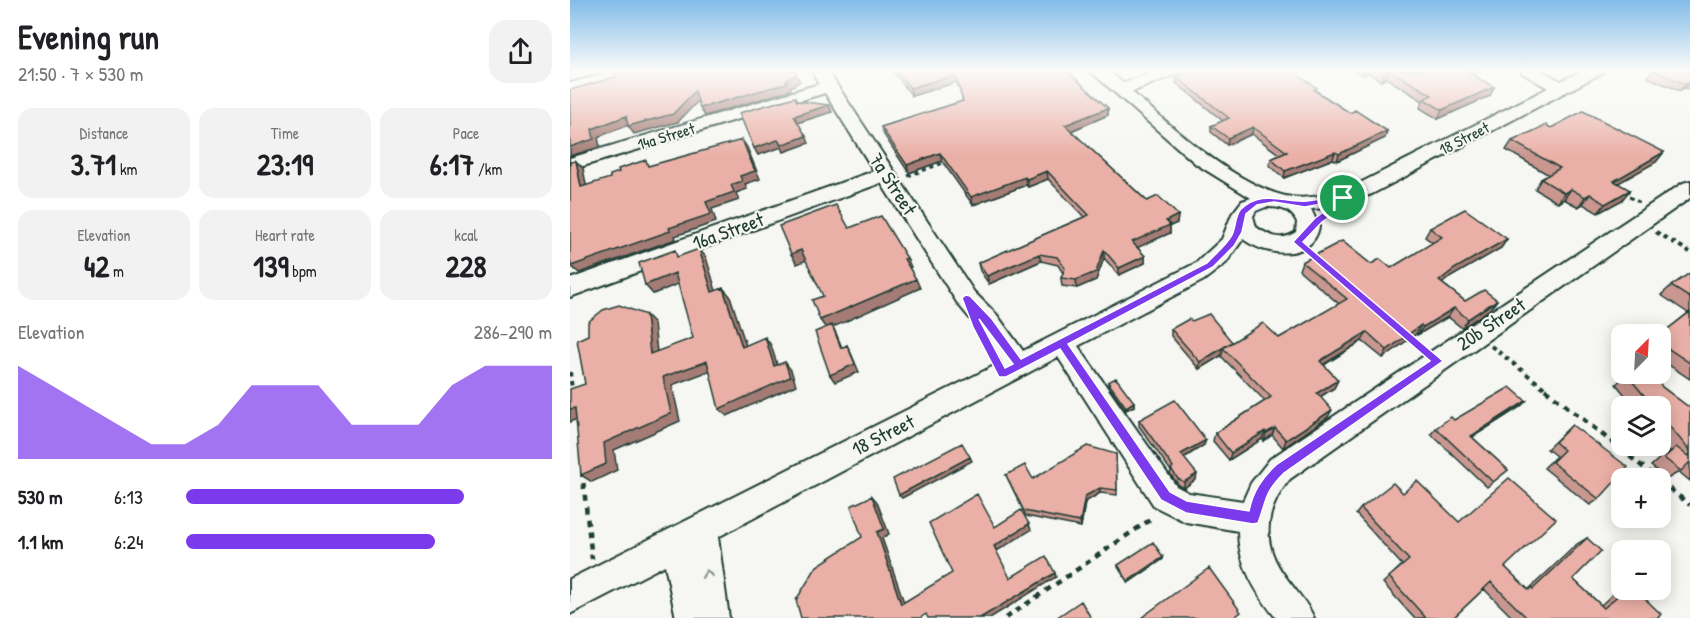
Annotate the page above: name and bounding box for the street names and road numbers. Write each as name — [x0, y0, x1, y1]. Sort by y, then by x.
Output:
street label: 18 Street — [1435, 116, 1493, 160]
street label: 14a Street — [635, 117, 698, 155]
street label: 7a Street — [863, 147, 924, 221]
street label: 16a Street — [688, 205, 768, 256]
street label: 20b Street — [1451, 290, 1531, 357]
street label: 18 Street — [847, 407, 920, 462]

